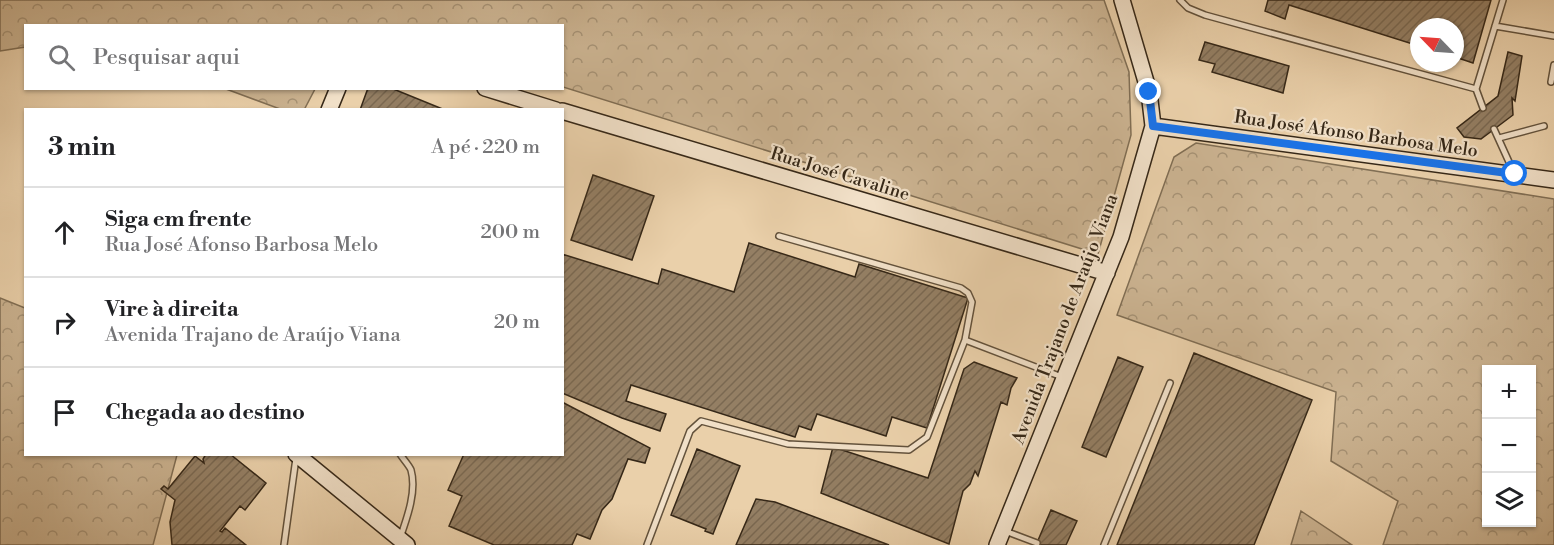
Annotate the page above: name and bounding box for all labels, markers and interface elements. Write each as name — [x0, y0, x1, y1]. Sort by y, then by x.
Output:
north arrow — [1410, 18, 1464, 72]
search box — [24, 24, 564, 90]
icon: search — [45, 41, 78, 74]
text: Pesquisar aqui — [93, 44, 240, 71]
route end — [1135, 78, 1161, 104]
street label: Rua José Afonso Barbosa Melo — [1233, 105, 1479, 163]
text: 3 min — [48, 131, 116, 163]
text: A pé · 220 m — [431, 135, 540, 160]
street label: Rua José Cavaline — [768, 142, 912, 206]
route start — [1501, 160, 1527, 186]
street label: Avenida Trajano de Araújo Viana — [1006, 190, 1124, 448]
text: Siga em frente — [105, 206, 252, 233]
icon: ahead — [48, 216, 81, 249]
text: 200 m — [480, 220, 540, 245]
text: Rua José Afonso Barbosa Melo — [105, 233, 378, 258]
text: Vire à direita — [105, 296, 239, 323]
icon: right — [48, 306, 81, 339]
text: 20 m — [494, 310, 540, 335]
text: Avenida Trajano de Araújo Viana — [105, 323, 401, 348]
map controls — [1482, 365, 1536, 527]
button: + — [1482, 365, 1536, 419]
icon: arrive — [48, 396, 81, 429]
text: Chegada ao destino — [105, 399, 305, 426]
button: − — [1482, 419, 1536, 473]
button: layers — [1482, 473, 1536, 527]

